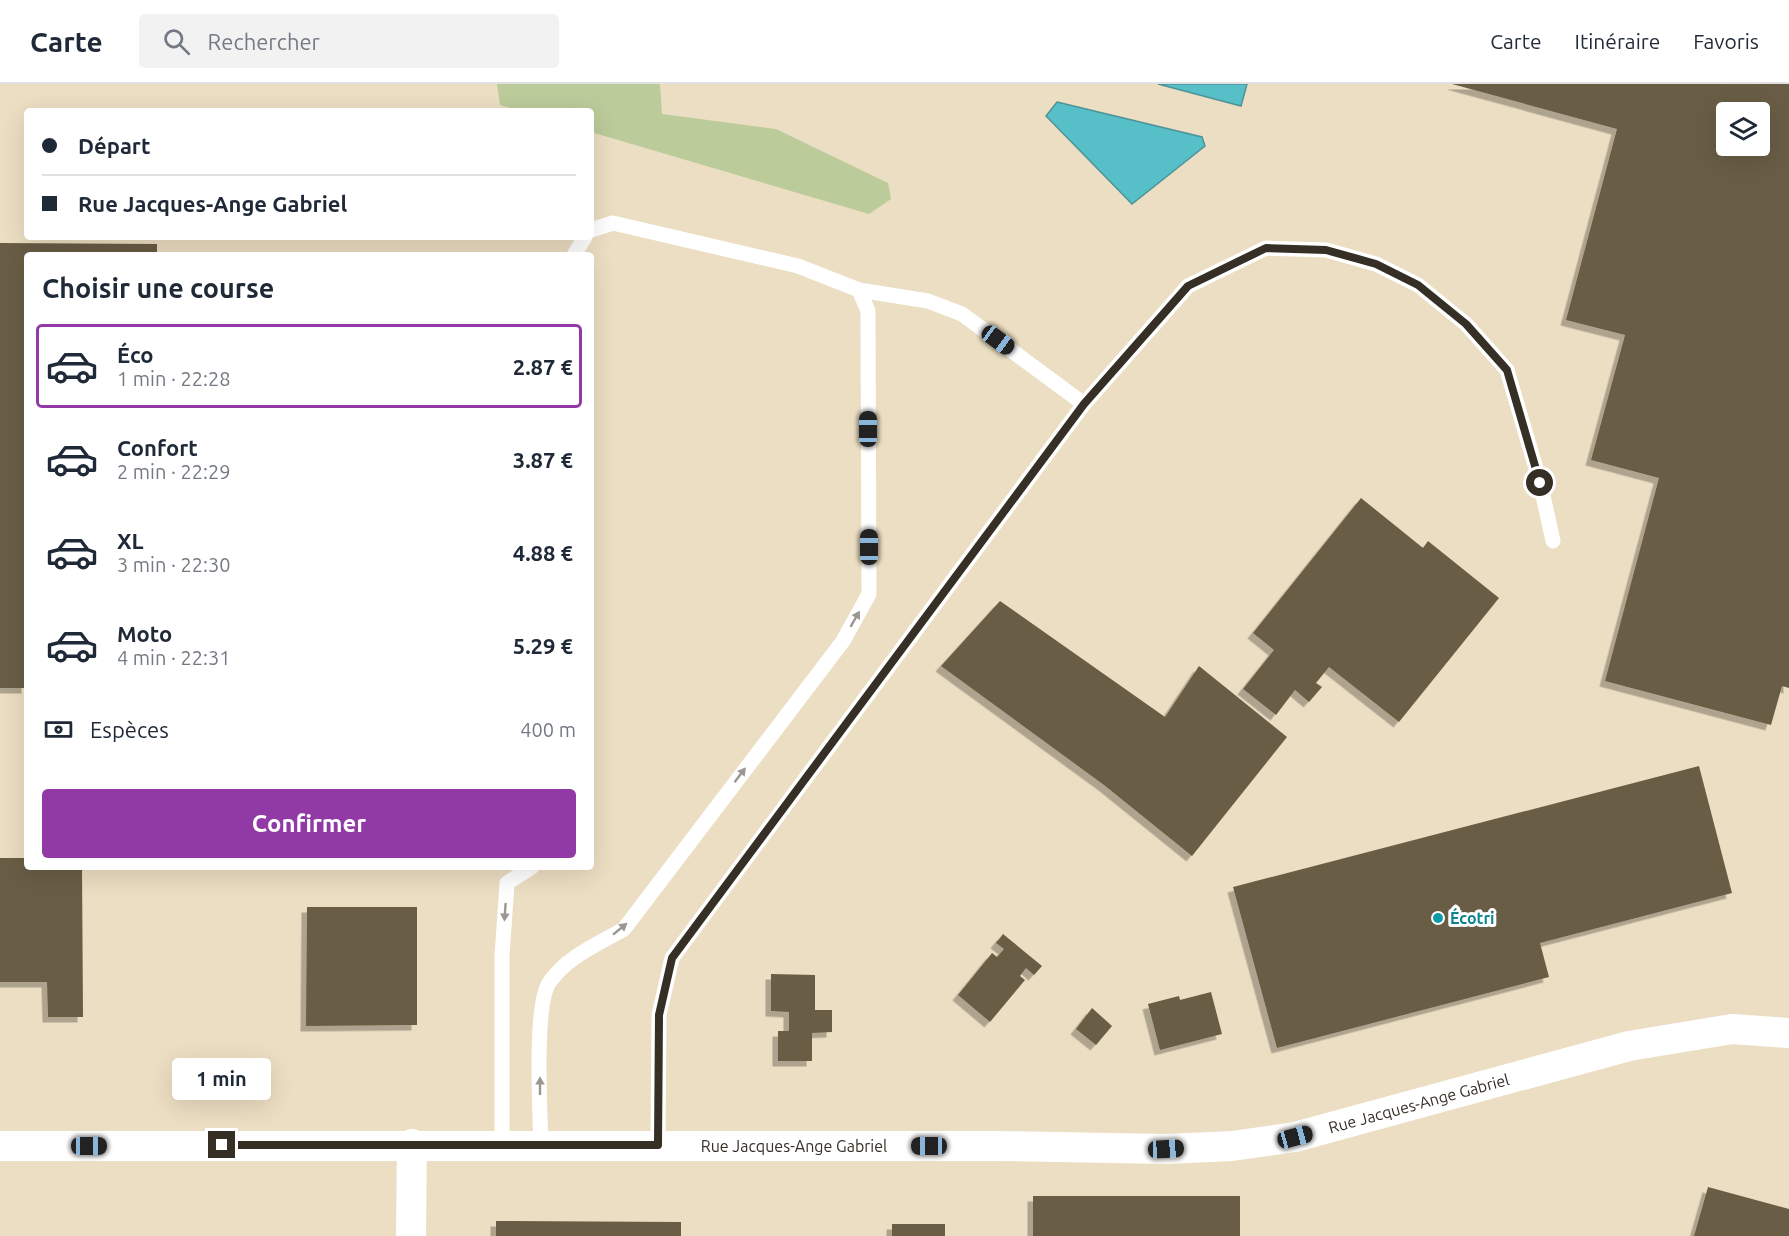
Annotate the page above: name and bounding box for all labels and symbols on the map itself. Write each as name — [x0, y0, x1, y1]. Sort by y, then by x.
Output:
car — [978, 322, 1018, 358]
car — [859, 411, 877, 447]
route start — [1526, 469, 1553, 496]
car — [860, 529, 878, 565]
one-way arrow — [850, 610, 860, 627]
one-way arrow — [733, 768, 745, 783]
one-way arrow — [500, 902, 510, 921]
place label: Écotri — [1450, 907, 1494, 927]
marker: Écotri — [1431, 911, 1445, 925]
one-way arrow — [612, 922, 628, 935]
callout: 1 min — [172, 1058, 272, 1100]
street label: Rue Jacques-Ange Gabriel — [1326, 1070, 1511, 1136]
one-way arrow — [535, 1077, 545, 1096]
car — [1275, 1124, 1315, 1150]
route end — [208, 1131, 235, 1158]
car — [71, 1137, 107, 1155]
street label: Rue Jacques-Ange Gabriel — [701, 1137, 887, 1155]
car — [911, 1137, 947, 1155]
car — [1148, 1139, 1184, 1159]

